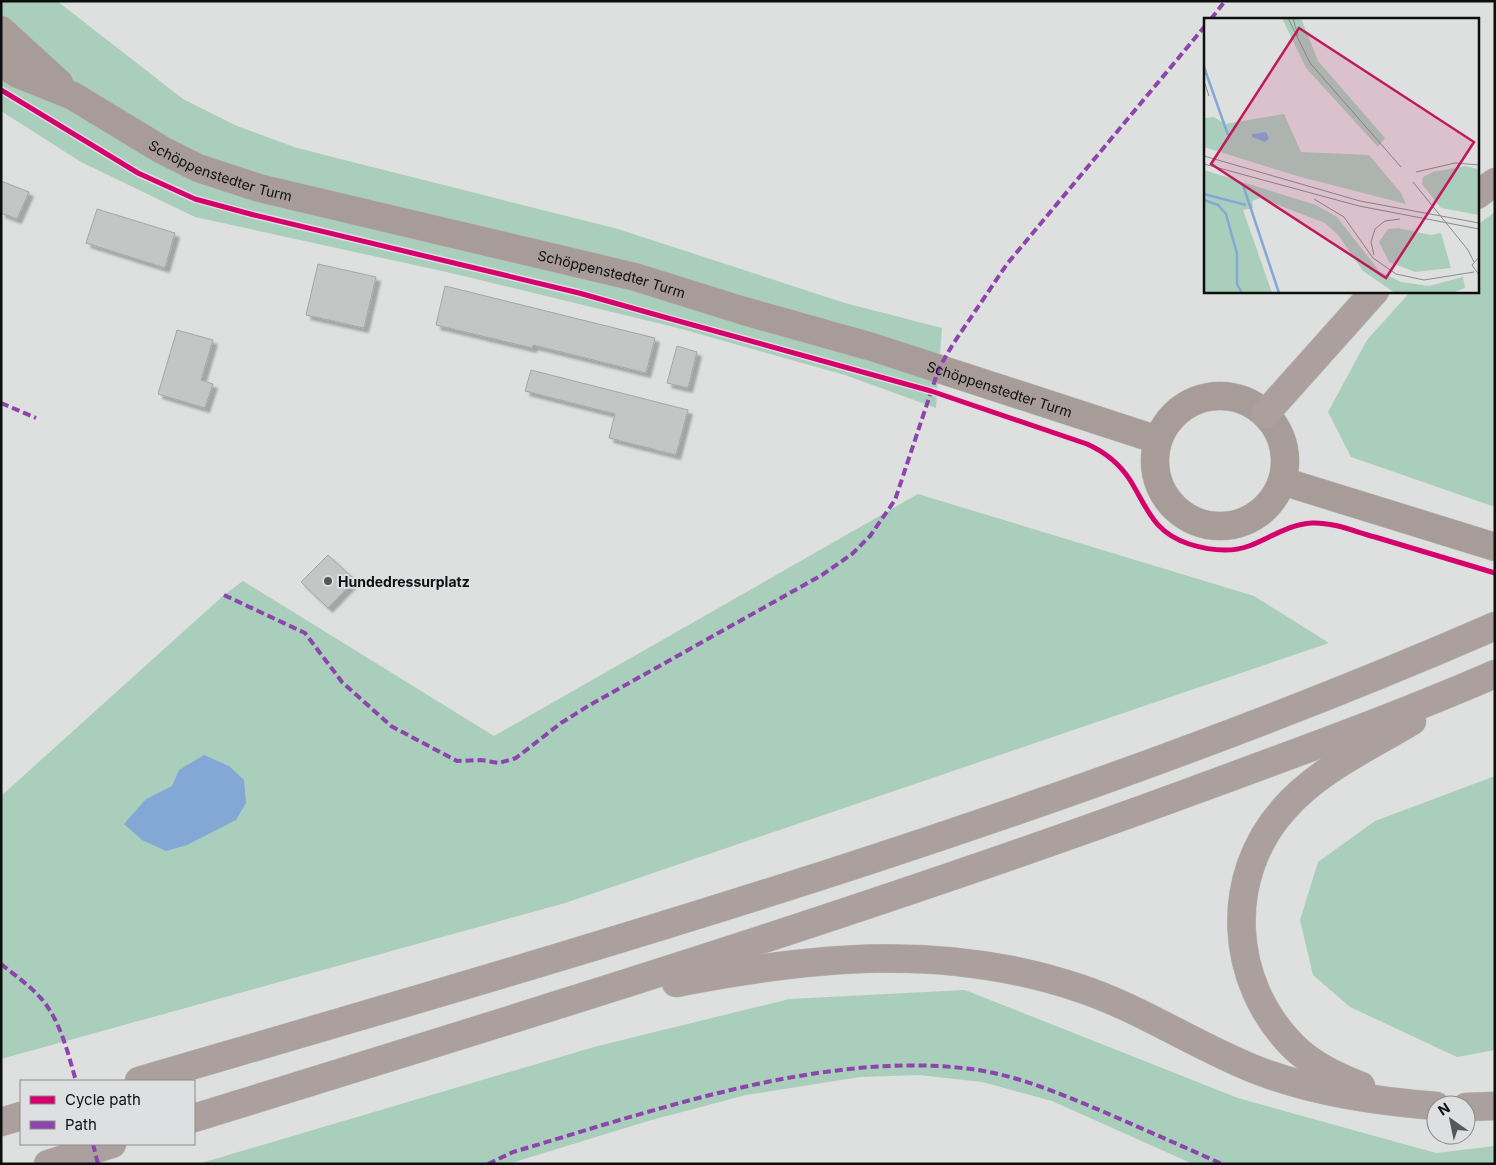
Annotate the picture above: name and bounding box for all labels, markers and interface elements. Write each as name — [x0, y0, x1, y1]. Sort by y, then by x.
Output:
inset map — [1204, 18, 1478, 292]
street label: Schöppenstedter Turm — [146, 136, 294, 204]
street label: Schöppenstedter Turm — [536, 246, 688, 301]
street label: Schöppenstedter Turm — [925, 357, 1075, 420]
place label: Hundedressurplatz — [338, 573, 470, 590]
marker: Hundedressurplatz — [322, 575, 334, 587]
legend — [20, 1080, 195, 1145]
text: Cycle path — [65, 1090, 141, 1109]
north arrow — [1426, 1095, 1476, 1145]
text: N — [1435, 1099, 1453, 1119]
text: Path — [65, 1115, 97, 1134]

